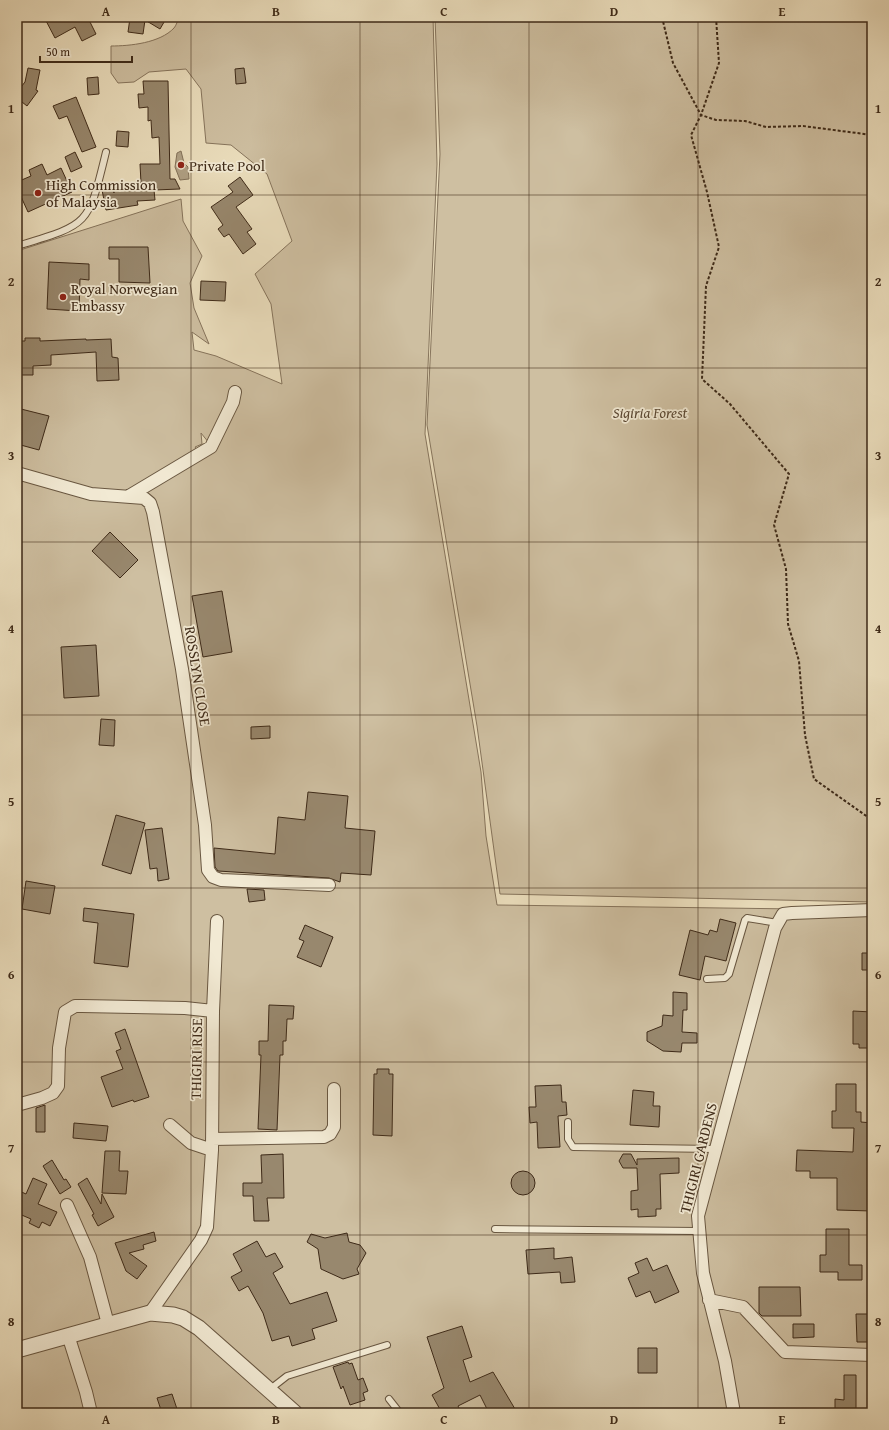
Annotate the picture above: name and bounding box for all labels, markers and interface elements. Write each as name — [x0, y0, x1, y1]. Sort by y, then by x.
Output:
text: A — [102, 2, 111, 21]
text: B — [272, 2, 280, 21]
text: C — [440, 2, 448, 21]
text: D — [610, 2, 618, 21]
text: E — [779, 2, 786, 21]
scale bar — [40, 38, 132, 64]
text: 50 m — [46, 43, 70, 60]
text: 1 — [8, 99, 14, 118]
text: 1 — [875, 99, 881, 118]
place label: Private Pool — [189, 155, 265, 176]
marker: Private Pool — [176, 160, 186, 170]
place label: High Commission of Malaysia — [46, 174, 157, 212]
marker: High Commission of Malaysia — [33, 188, 43, 198]
text: 2 — [8, 272, 15, 291]
text: 2 — [875, 272, 882, 291]
place label: Royal Norwegian Embassy — [71, 278, 178, 316]
marker: Royal Norwegian Embassy — [58, 292, 68, 302]
park label: Sigiria Forest — [613, 402, 688, 423]
text: 3 — [8, 446, 14, 465]
text: 3 — [875, 446, 881, 465]
text: 4 — [8, 619, 15, 638]
text: 4 — [875, 619, 882, 638]
street label: ROSSLYN CLOSE — [180, 625, 216, 728]
text: 5 — [8, 792, 15, 811]
text: 5 — [875, 792, 882, 811]
text: 6 — [8, 965, 15, 984]
text: 6 — [875, 965, 882, 984]
street label: THIGIRI RISE — [185, 1018, 207, 1100]
street label: THIGIRI GARDENS — [674, 1100, 722, 1216]
text: 7 — [8, 1139, 15, 1158]
text: 7 — [875, 1139, 882, 1158]
text: 8 — [8, 1312, 15, 1331]
text: 8 — [875, 1312, 882, 1331]
text: A — [102, 1410, 111, 1429]
text: B — [272, 1410, 280, 1429]
text: C — [440, 1410, 448, 1429]
text: D — [610, 1410, 618, 1429]
text: E — [779, 1410, 786, 1429]

